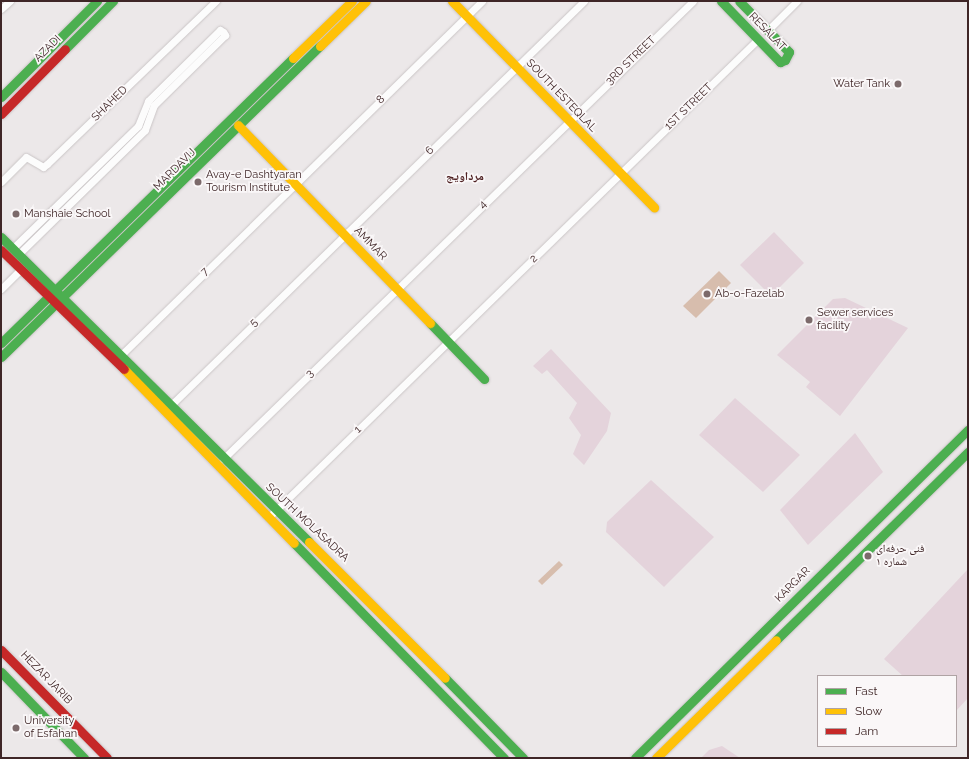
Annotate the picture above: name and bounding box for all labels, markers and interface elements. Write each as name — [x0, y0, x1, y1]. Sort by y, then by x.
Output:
street label: RESALAT — [746, 10, 788, 54]
street label: AZADI — [32, 33, 64, 65]
street label: 3RD STREET — [603, 34, 659, 88]
street label: SOUTH ESTEQLAL — [523, 57, 599, 135]
place label: Water Tank — [833, 77, 890, 91]
marker: Water Tank — [893, 79, 903, 89]
street label: 1ST STREET — [662, 81, 716, 133]
street label: SHAHED — [89, 84, 131, 124]
street label: 8 — [374, 93, 388, 107]
street label: 6 — [423, 144, 437, 158]
street label: MARDAVIJ — [151, 146, 199, 194]
place label: Avay-e Dashtyaran Tourism Institute — [206, 169, 302, 195]
district label: مرداویج — [446, 170, 484, 184]
marker: Avay-e Dashtyaran Tourism Institute — [193, 177, 203, 187]
street label: 4 — [476, 198, 490, 212]
place label: Manshaie School — [24, 207, 111, 221]
marker: Manshaie School — [11, 209, 21, 219]
street label: AMMAR — [351, 225, 389, 263]
street label: 2 — [527, 252, 541, 266]
street label: 7 — [198, 265, 212, 279]
place label: Ab-o-Fazelab — [715, 287, 784, 301]
marker: Ab-o-Fazelab — [702, 289, 712, 299]
place label: Sewer services facility — [817, 307, 893, 333]
marker: Sewer services facility — [804, 315, 814, 325]
street label: 5 — [247, 316, 261, 330]
street label: 3 — [303, 367, 317, 381]
street label: 1 — [352, 424, 364, 436]
street label: SOUTH MOLASADRA — [263, 481, 351, 565]
place label: فنی حرفه‌ای شماره ۱ — [876, 543, 925, 569]
marker: فنی حرفه‌ای شماره ۱ — [863, 551, 873, 561]
street label: KARGAR — [773, 565, 813, 605]
street label: HEZAR JARIB — [17, 649, 75, 707]
legend — [817, 675, 957, 747]
text: Fast — [855, 684, 878, 698]
text: Slow — [855, 704, 882, 718]
place label: University of Esfahan — [24, 715, 77, 741]
marker: University of Esfahan — [11, 723, 21, 733]
text: Jam — [855, 724, 878, 738]

